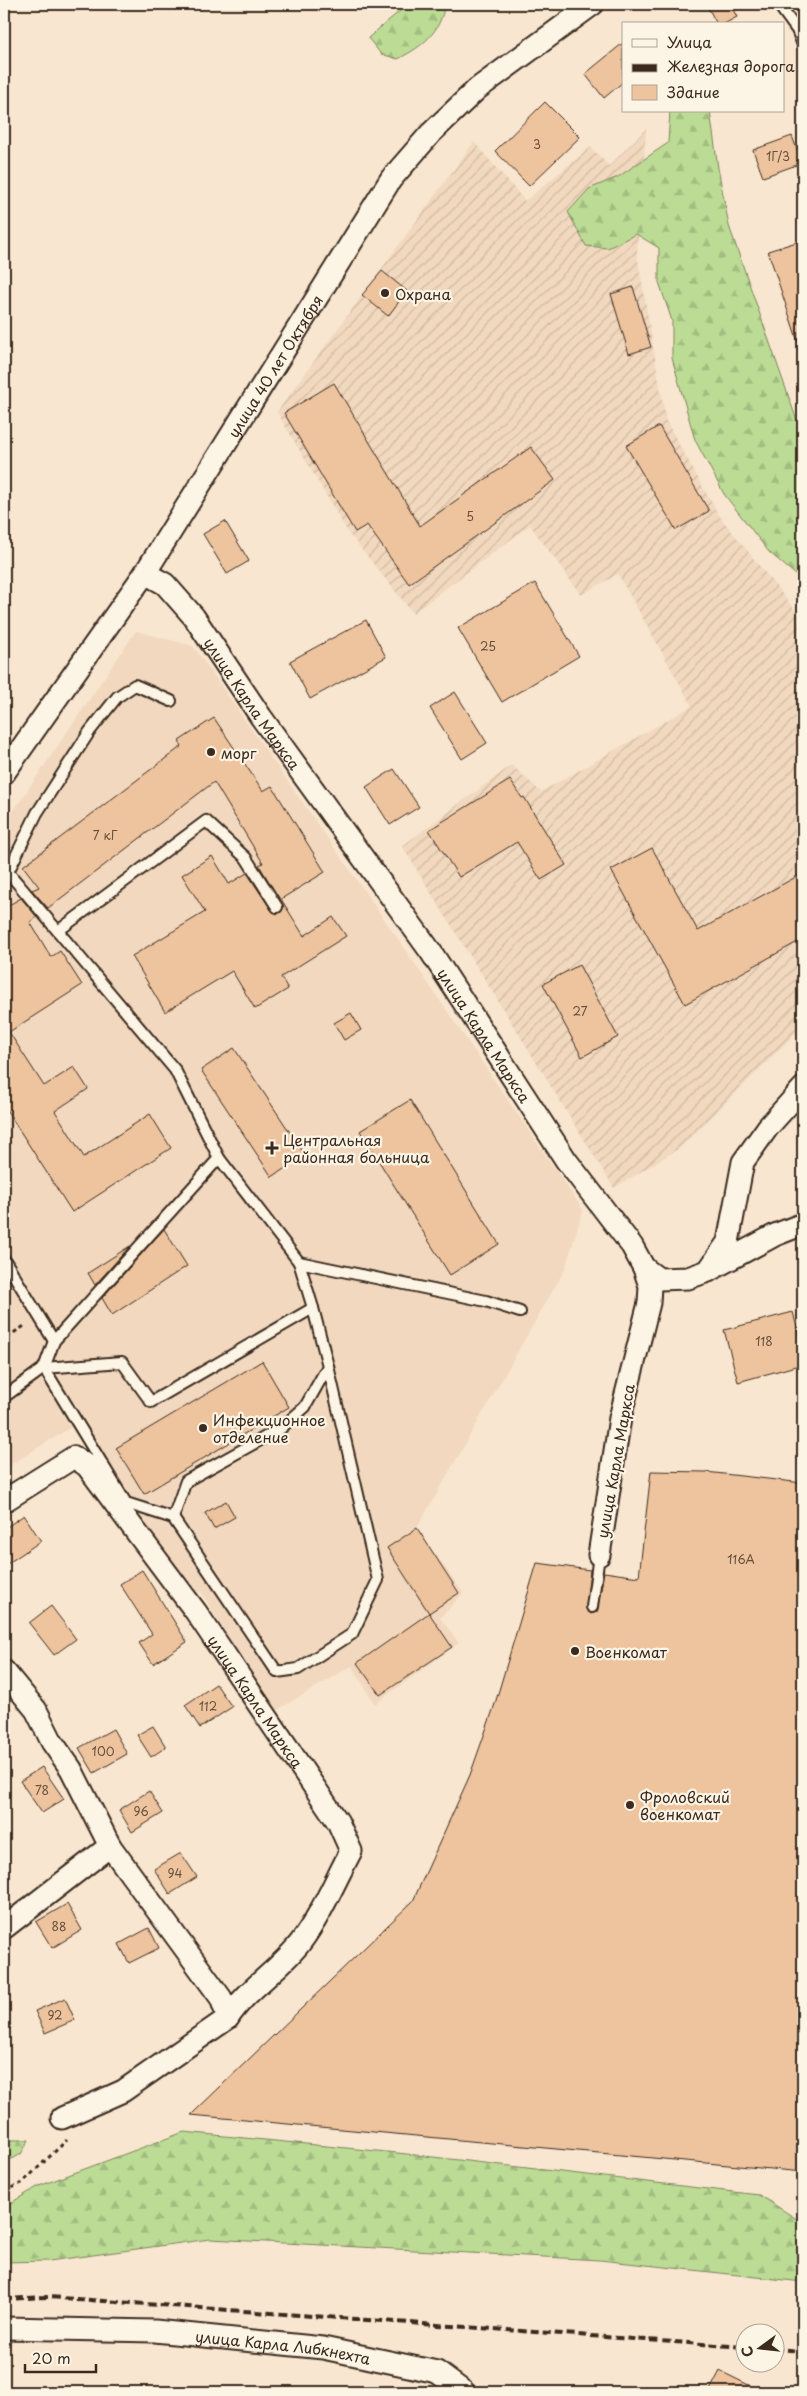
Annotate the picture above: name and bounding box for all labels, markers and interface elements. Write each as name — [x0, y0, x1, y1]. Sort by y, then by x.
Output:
legend — [622, 22, 784, 112]
text: Улица — [667, 30, 712, 53]
text: Железная дорога — [667, 54, 795, 77]
text: Здание — [667, 80, 720, 103]
house number: 3 — [533, 135, 541, 153]
house number: 1Г/3 — [766, 147, 790, 165]
place label: Охрана — [395, 282, 451, 305]
marker: Охрана — [379, 287, 391, 299]
street label: улица 40 лет Октября — [221, 290, 328, 442]
house number: 5 — [466, 507, 474, 525]
street label: улица Карла Маркса — [199, 632, 307, 775]
house number: 25 — [480, 637, 496, 655]
place label: морг — [221, 741, 257, 764]
marker: морг — [205, 746, 217, 758]
house number: 7 кГ — [93, 826, 118, 844]
street label: улица Карла Маркса — [433, 963, 537, 1107]
house number: 27 — [573, 1002, 588, 1020]
place label: Центральная районная больница — [283, 1128, 430, 1168]
marker: Центральная районная больница — [265, 1141, 279, 1155]
house number: 118 — [755, 1332, 773, 1350]
street label: улица Карла Маркса — [590, 1381, 640, 1540]
place label: Инфекционное отделение — [213, 1408, 326, 1448]
marker: Инфекционное отделение — [197, 1422, 209, 1434]
house number: 116А — [727, 1550, 755, 1568]
street label: улица Карла Маркса — [203, 1630, 310, 1773]
place label: Военкомат — [585, 1640, 668, 1663]
marker: Военкомат — [569, 1645, 581, 1657]
house number: 112 — [199, 1697, 217, 1715]
house number: 100 — [92, 1742, 115, 1760]
house number: 78 — [35, 1781, 49, 1799]
place label: Фроловский военкомат — [640, 1785, 730, 1825]
marker: Фроловский военкомат — [624, 1799, 636, 1811]
house number: 96 — [133, 1802, 149, 1820]
house number: 94 — [168, 1864, 183, 1882]
house number: 88 — [52, 1917, 66, 1935]
house number: 92 — [47, 2006, 63, 2024]
street label: улица Карла Либкнехта — [194, 2324, 373, 2369]
north arrow — [734, 2324, 784, 2374]
scale bar — [25, 2341, 96, 2373]
text: С — [735, 2344, 758, 2359]
text: 20 m — [32, 2346, 71, 2369]

